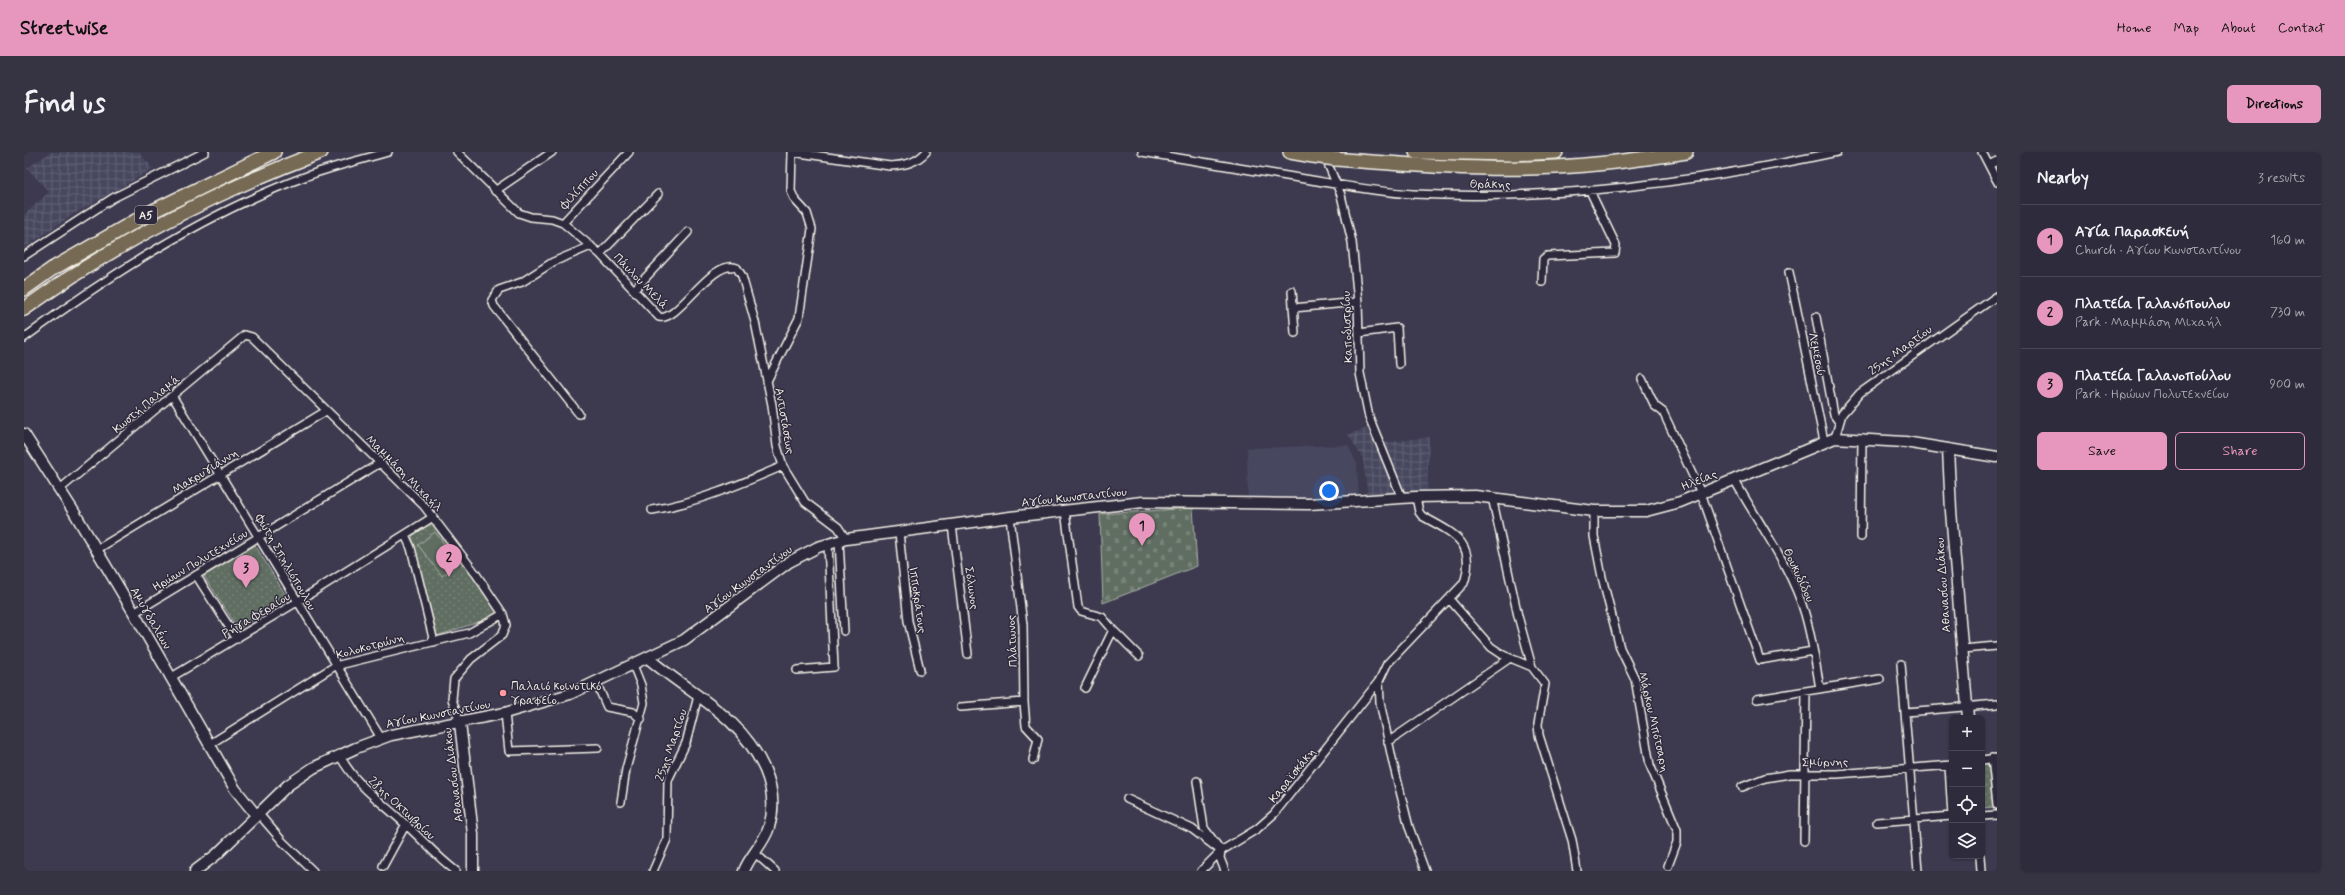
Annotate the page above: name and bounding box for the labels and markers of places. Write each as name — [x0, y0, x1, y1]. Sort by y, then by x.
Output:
pin: 1 — [1129, 513, 1155, 546]
pin: 2 — [436, 544, 462, 577]
pin: 3 — [233, 555, 259, 588]
place label: Παλαιό κοινοτικό γραφείο — [511, 679, 601, 709]
marker: Παλαιό κοινοτικό γραφείο — [498, 688, 508, 698]

